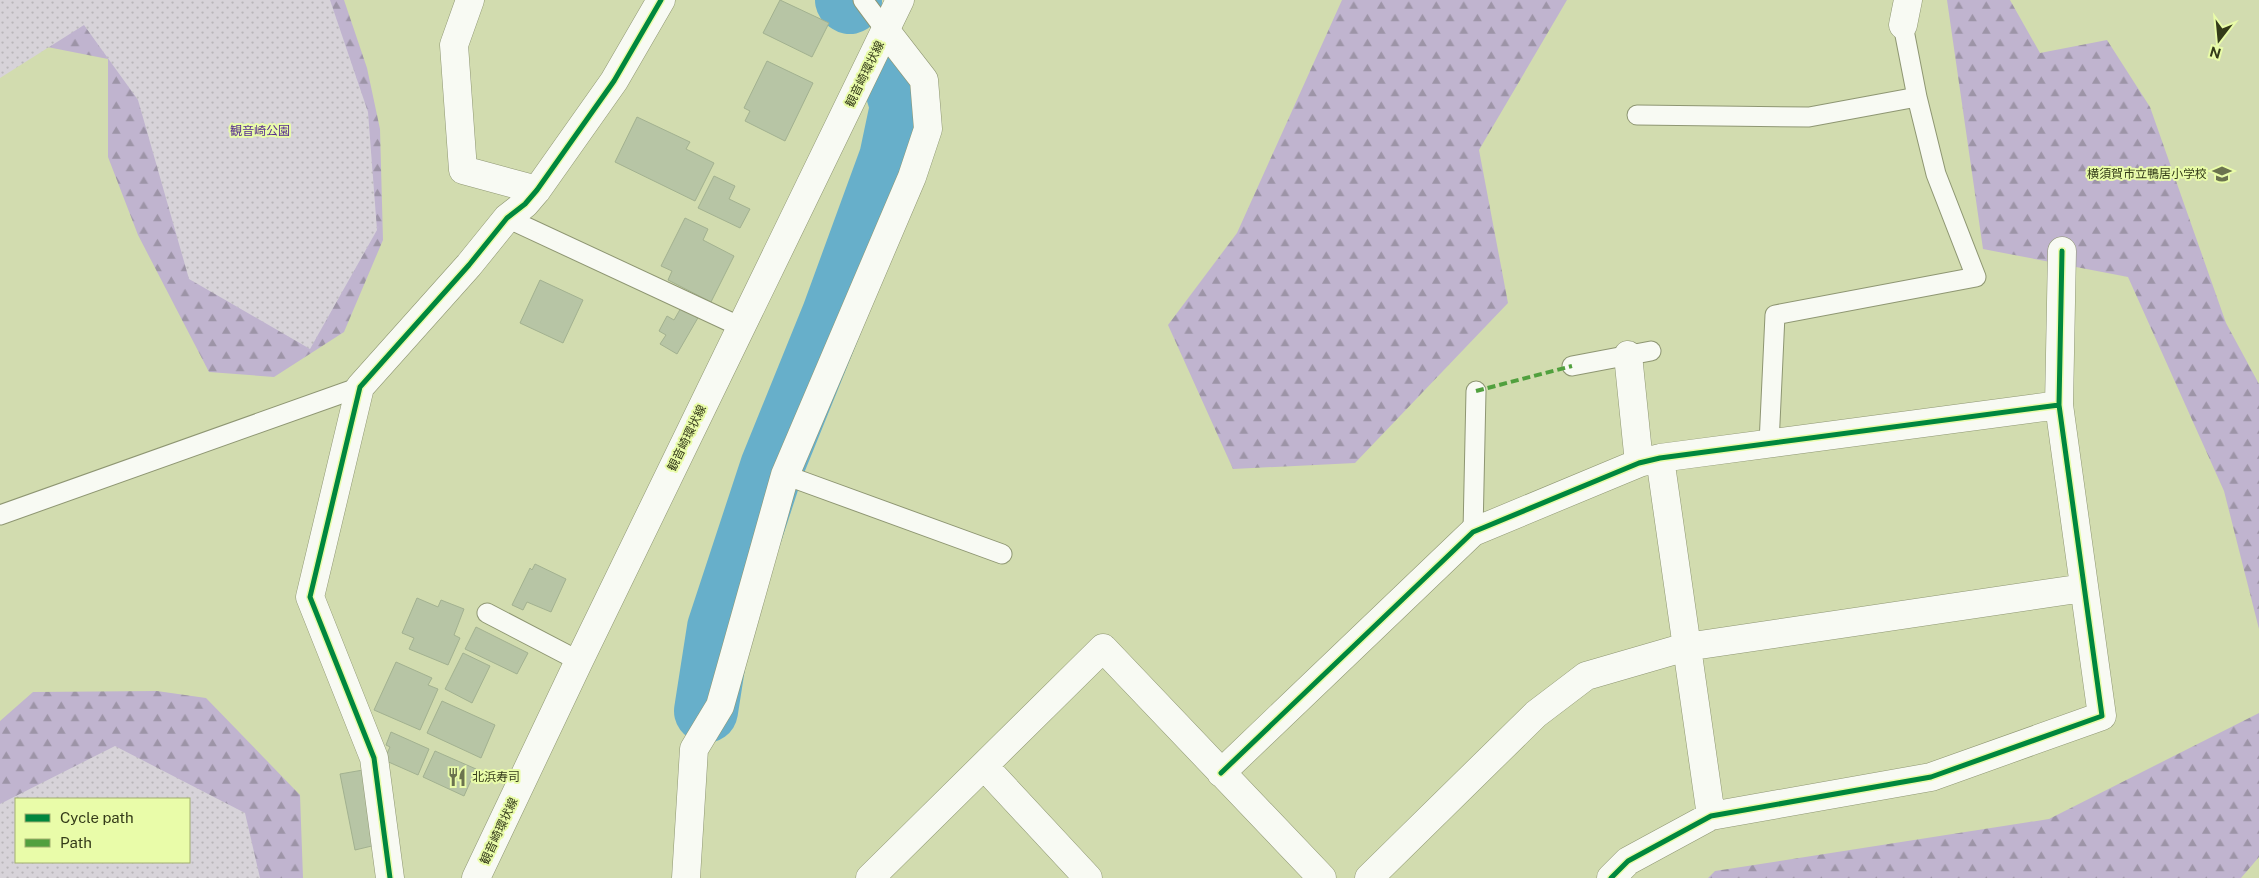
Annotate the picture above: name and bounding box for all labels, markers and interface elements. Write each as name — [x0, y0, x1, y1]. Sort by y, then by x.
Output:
north arrow — [2194, 15, 2244, 65]
street label: 観音崎環状線 — [843, 39, 887, 109]
text: N — [2208, 43, 2223, 62]
park label: 観音崎公園 — [230, 124, 290, 138]
school or university icon: 横須賀市立鴨居小学校 — [2211, 163, 2233, 185]
place label: 横須賀市立鴨居小学校 — [2087, 167, 2207, 181]
street label: 観音崎環状線 — [665, 403, 709, 473]
restaurant icon: 北浜寿司 — [446, 766, 468, 788]
place label: 北浜寿司 — [472, 770, 520, 784]
street label: 観音崎環状線 — [477, 795, 521, 867]
legend — [15, 798, 190, 863]
text: Cycle path — [60, 809, 134, 826]
text: Path — [60, 834, 92, 851]

